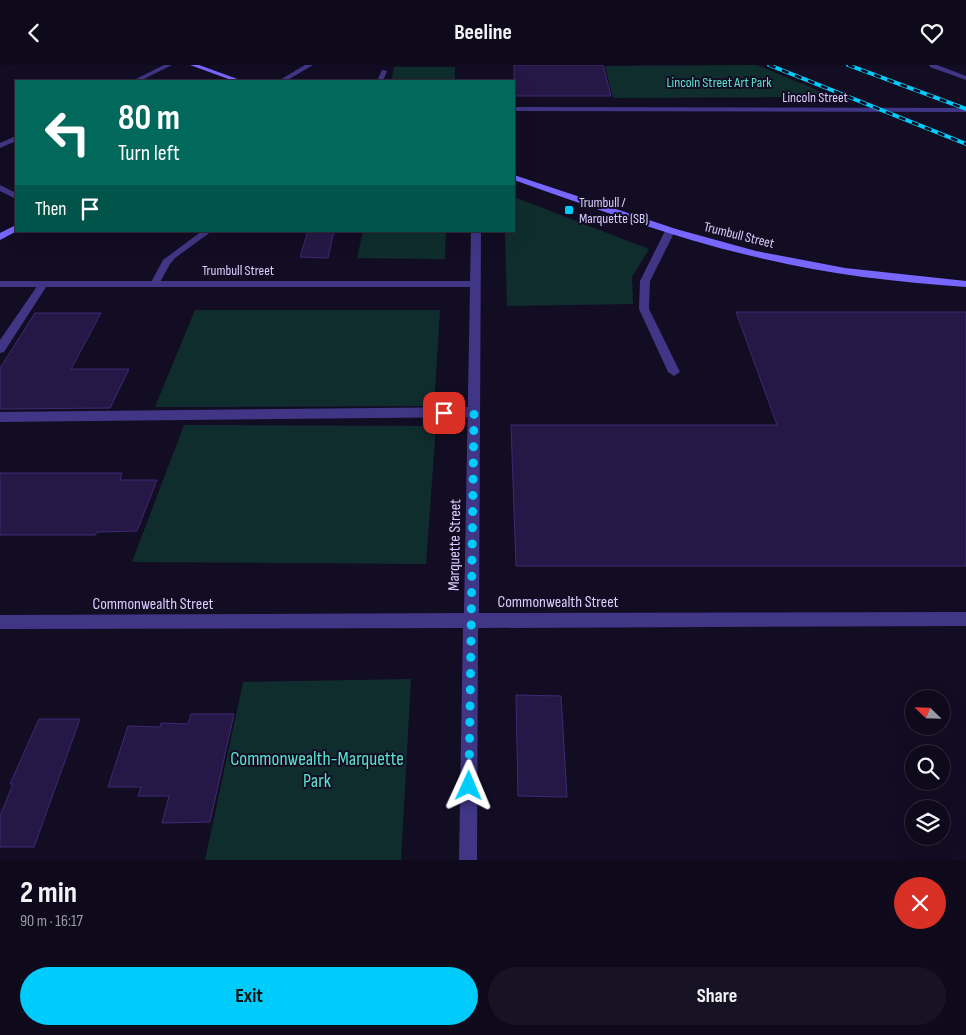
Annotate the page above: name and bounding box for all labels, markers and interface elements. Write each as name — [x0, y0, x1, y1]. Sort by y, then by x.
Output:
icon: back — [20, 19, 48, 47]
text: Beeline — [454, 19, 512, 46]
icon: heart — [918, 19, 946, 47]
park label: Lincoln Street Art Park — [666, 74, 772, 91]
street label: Lincoln Street — [782, 89, 848, 106]
text: 80 m — [118, 97, 180, 140]
icon: left — [35, 100, 100, 165]
text: Turn left — [118, 140, 180, 167]
place label: Trumbull / Marquette (SB) — [579, 194, 648, 227]
icon: arrive — [76, 195, 104, 223]
text: Then — [35, 198, 66, 221]
marker: Trumbull / Marquette (SB) — [563, 204, 575, 216]
street label: Trumbull Street — [702, 218, 776, 252]
street label: Trumbull Street — [202, 262, 274, 279]
pin — [423, 392, 465, 434]
icon: arrive — [430, 399, 458, 427]
street label: Marquette Street — [445, 499, 465, 591]
street label: Commonwealth Street — [498, 593, 619, 612]
street label: Commonwealth Street — [93, 595, 214, 614]
north arrow — [905, 690, 950, 735]
map controls — [905, 690, 950, 845]
button: search — [905, 745, 950, 790]
park label: Commonwealth-Marquette Park — [230, 748, 404, 793]
position arrow — [442, 759, 494, 811]
button: layers — [905, 800, 950, 845]
text: 2 min — [20, 875, 77, 911]
button: close — [894, 877, 946, 929]
text: 90 m · 16:17 — [20, 912, 83, 931]
button: Exit — [20, 967, 478, 1025]
button: Share — [488, 967, 946, 1025]

